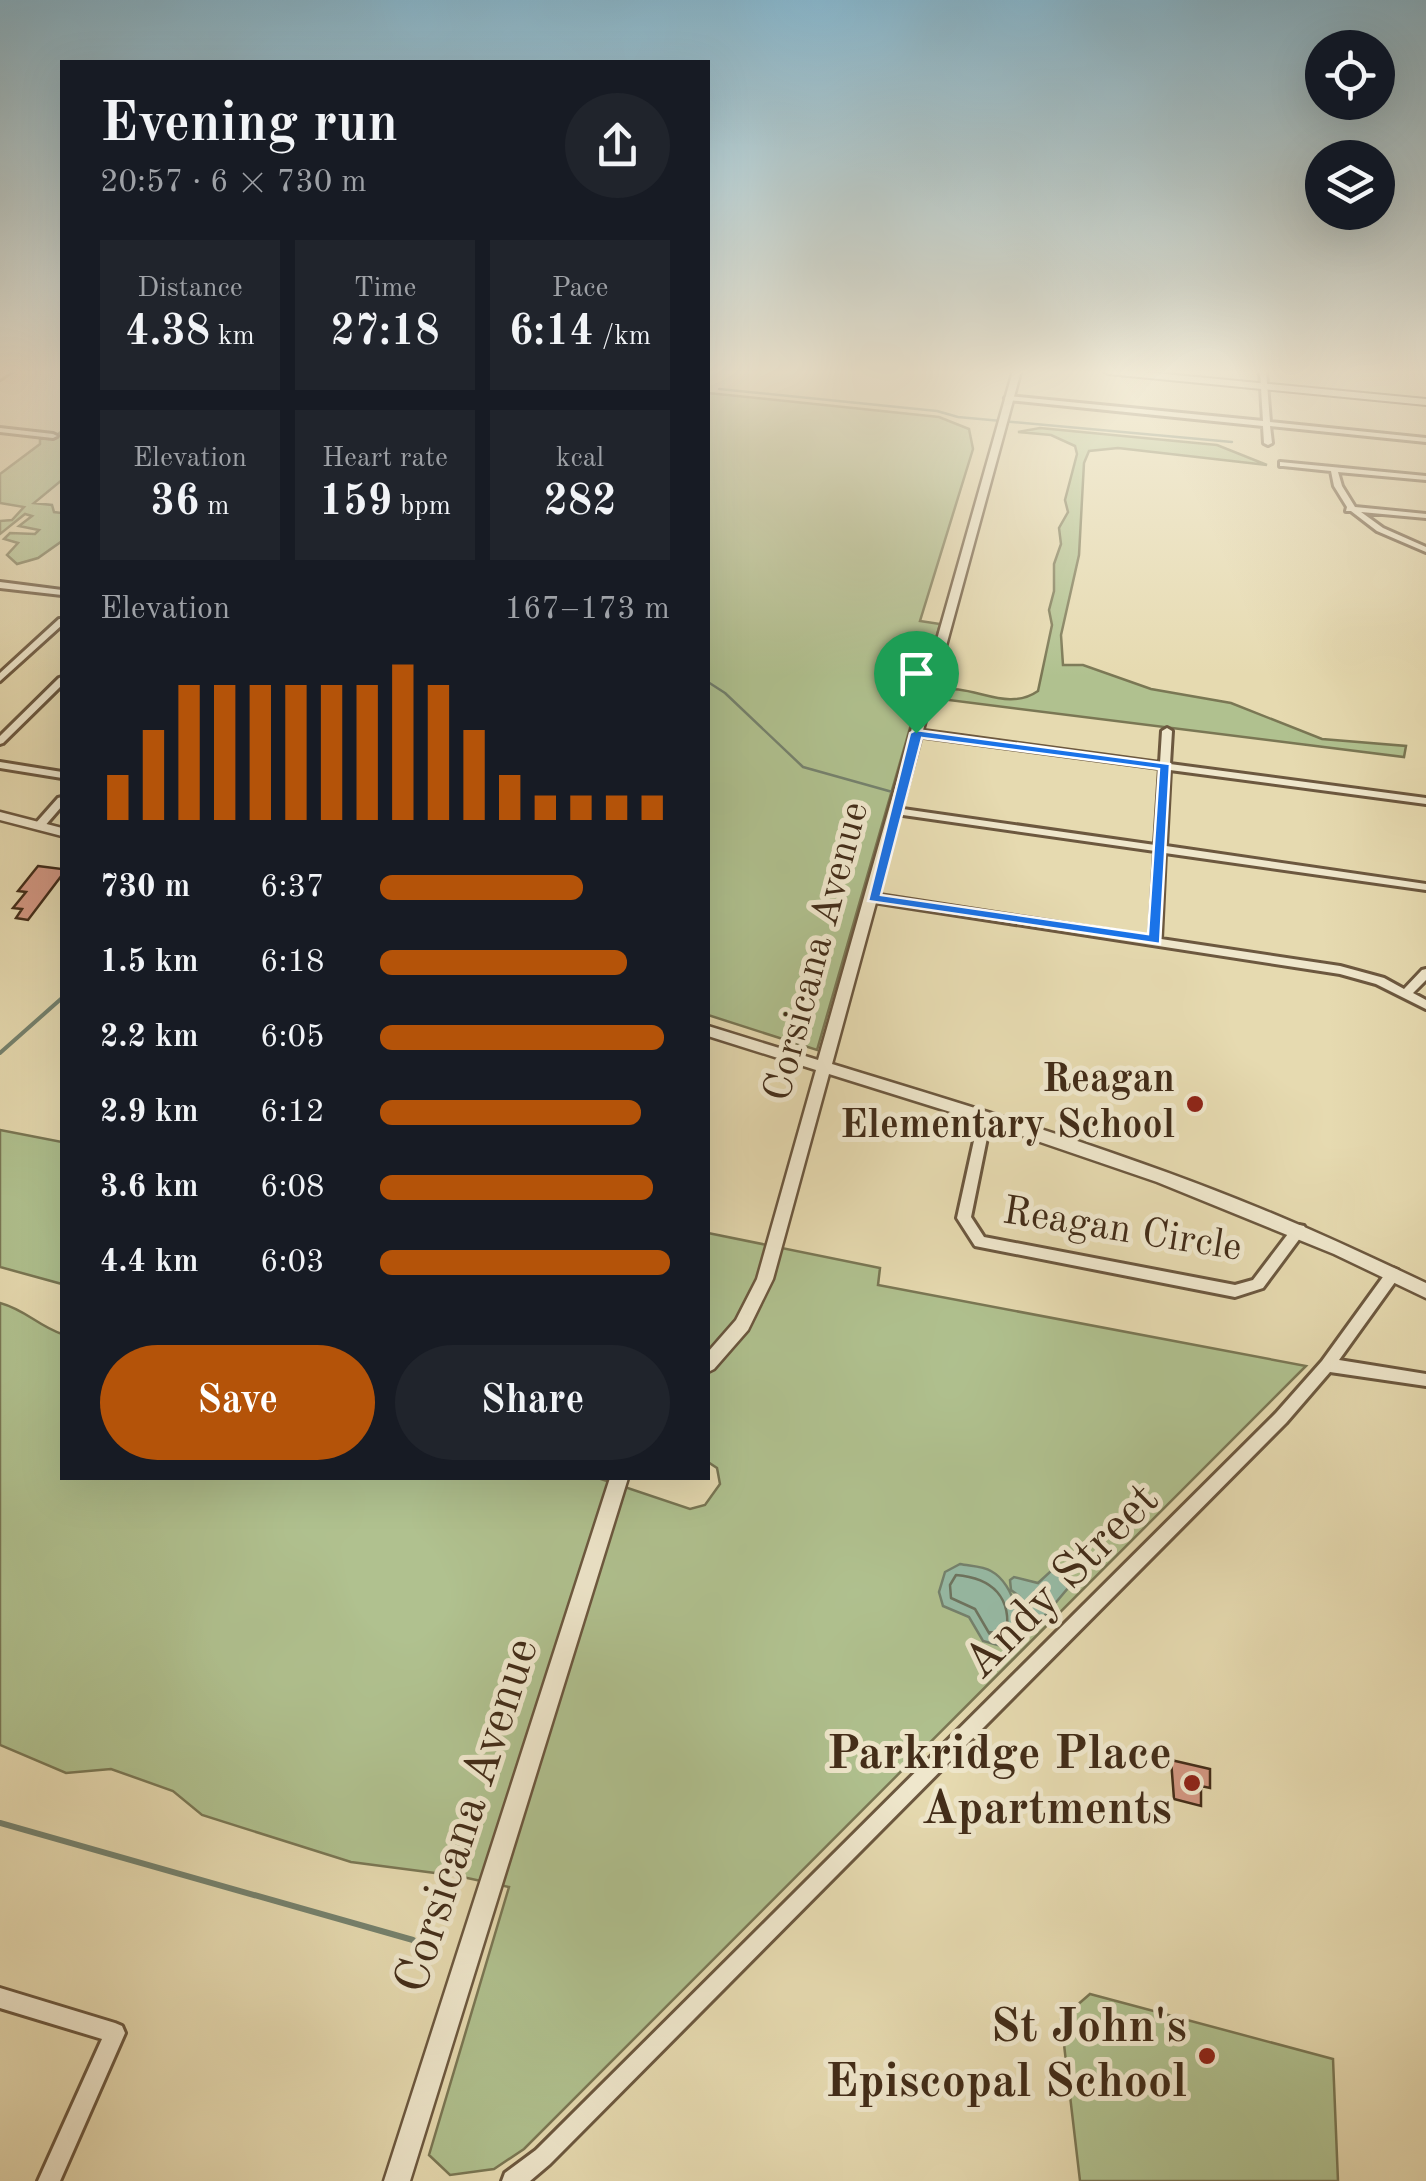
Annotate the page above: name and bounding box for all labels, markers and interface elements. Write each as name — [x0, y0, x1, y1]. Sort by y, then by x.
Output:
map controls — [1305, 30, 1395, 230]
button: locate — [1305, 30, 1395, 120]
button: share — [565, 93, 670, 198]
text: Evening run — [100, 98, 398, 153]
button: layers — [1305, 140, 1395, 230]
text: 20:57 · 6 × 730 m — [100, 167, 367, 199]
text: Distance — [137, 275, 243, 303]
text: Time — [354, 275, 416, 303]
text: Pace — [552, 275, 608, 303]
text: 4.38 — [125, 312, 210, 354]
text: 27:18 — [330, 312, 440, 354]
text: 6:14 — [509, 312, 594, 354]
text: km — [210, 323, 255, 351]
text: /km — [594, 323, 651, 351]
text: Elevation — [133, 445, 247, 473]
text: Heart rate — [322, 445, 448, 473]
text: kcal — [556, 445, 604, 473]
text: 36 — [151, 482, 199, 524]
text: 159 — [319, 482, 392, 524]
text: 282 — [543, 482, 617, 524]
text: m — [199, 493, 229, 521]
text: bpm — [392, 493, 451, 521]
text: Elevation — [100, 594, 230, 626]
text: 167–173 m — [504, 594, 670, 626]
pin — [874, 631, 959, 734]
icon: arrive — [889, 646, 944, 701]
street label: Corsicana Avenue — [759, 798, 877, 1106]
text: 730 m — [100, 872, 190, 904]
text: 6:37 — [260, 872, 325, 904]
text: 1.5 km — [100, 947, 199, 979]
text: 6:18 — [260, 947, 325, 979]
text: 2.2 km — [100, 1022, 199, 1054]
text: 6:05 — [260, 1022, 325, 1054]
place label: Reagan Elementary School — [840, 1061, 1175, 1147]
marker: Reagan Elementary School — [1184, 1093, 1206, 1115]
text: 2.9 km — [100, 1097, 199, 1129]
text: 6:12 — [260, 1097, 325, 1129]
text: 3.6 km — [100, 1172, 199, 1204]
text: 6:08 — [260, 1172, 325, 1204]
street label: Reagan Circle — [1000, 1192, 1244, 1270]
text: 4.4 km — [100, 1247, 199, 1279]
text: 6:03 — [260, 1247, 325, 1279]
button: Save — [100, 1345, 375, 1460]
button: Share — [395, 1345, 670, 1460]
street label: Andy Street — [955, 1475, 1169, 1689]
street label: Corsicana Avenue — [388, 1633, 548, 1999]
place label: Parkridge Place Apartments — [827, 1731, 1172, 1834]
marker: Parkridge Place Apartments — [1181, 1772, 1203, 1794]
place label: St John's Episcopal School — [825, 2004, 1187, 2107]
marker: St John's Episcopal School — [1196, 2045, 1218, 2067]

